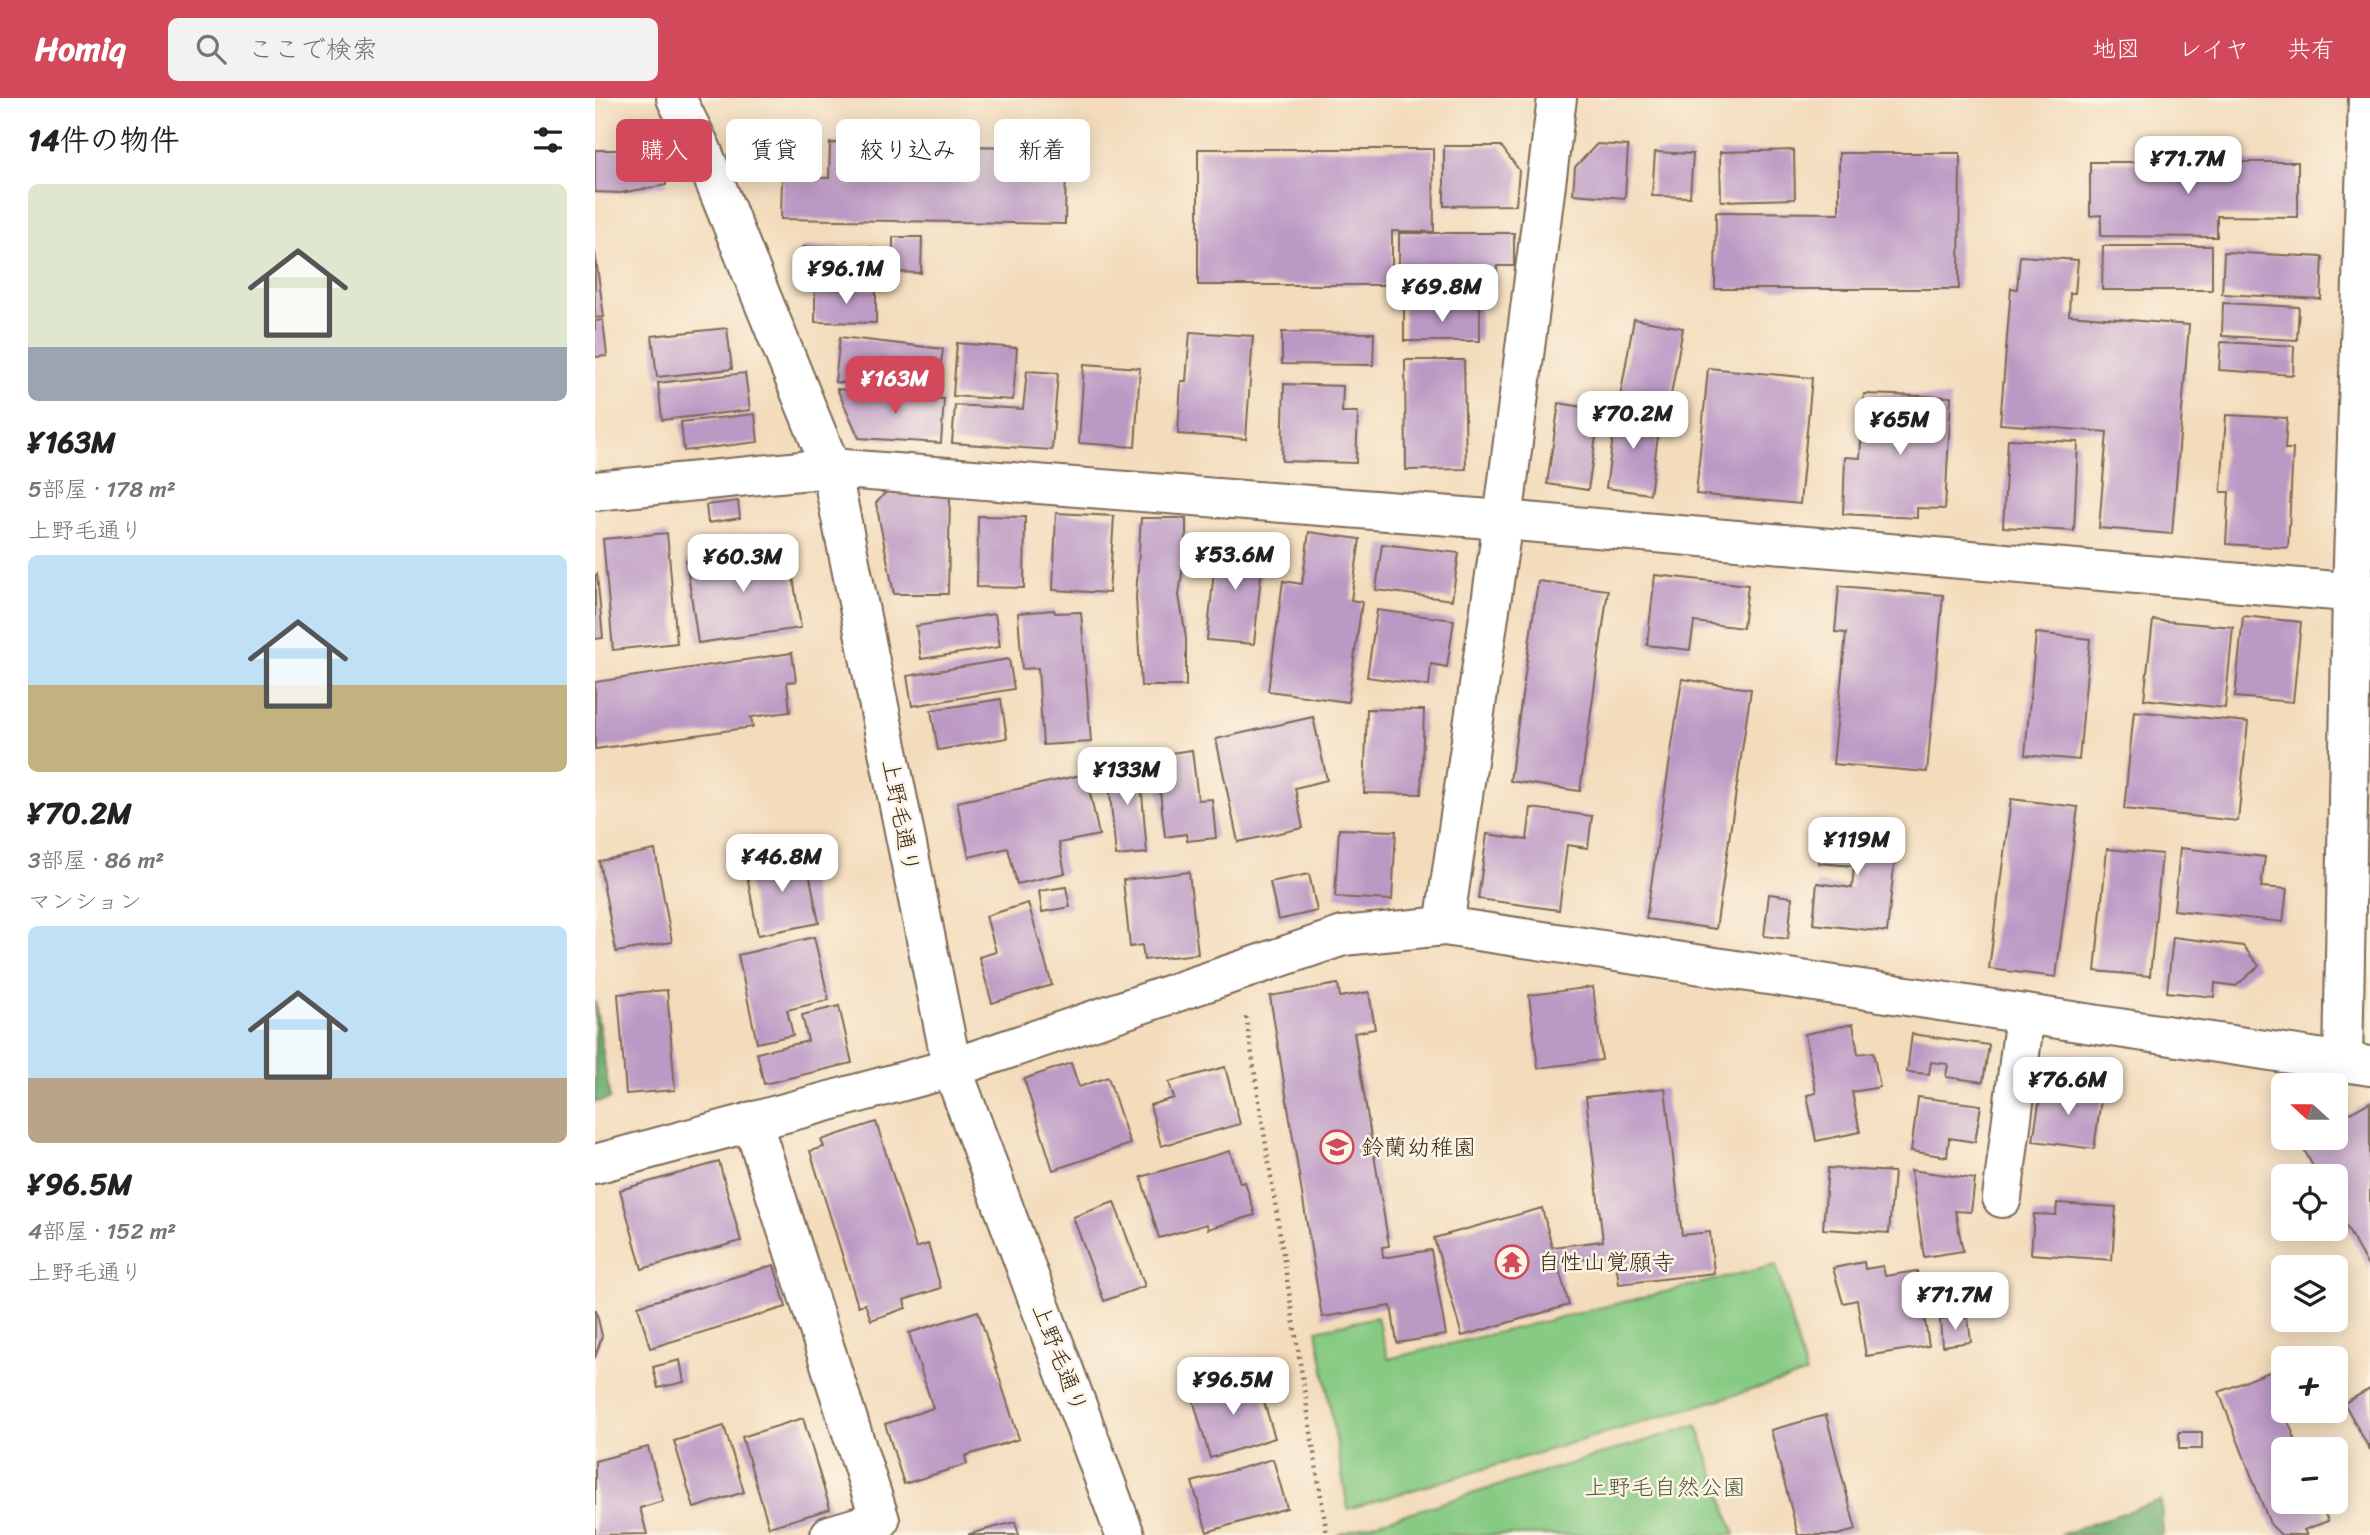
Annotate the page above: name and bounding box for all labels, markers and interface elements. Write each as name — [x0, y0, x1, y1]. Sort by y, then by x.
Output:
search box — [168, 18, 658, 81]
text: Homiq — [35, 20, 126, 78]
text: ここで検索 — [248, 26, 378, 72]
text: 地図 — [2092, 28, 2140, 70]
text: レイヤ — [2178, 28, 2249, 70]
text: 共有 — [2287, 28, 2335, 70]
icon: search — [192, 30, 230, 68]
text: 14件の物件 — [28, 113, 180, 167]
chip: 購入 — [616, 119, 712, 182]
chip: 賃貸 — [726, 119, 822, 182]
chip: 絞り込み — [836, 119, 980, 182]
chip: 新着 — [994, 119, 1090, 182]
icon: filters — [529, 121, 567, 159]
pin: ¥71.7M — [2131, 136, 2245, 196]
text: ¥71.7M — [2151, 138, 2225, 179]
icon: home — [235, 230, 361, 356]
pin: ¥96.1M — [789, 246, 903, 306]
text: ¥96.1M — [808, 248, 884, 289]
pin: ¥69.8M — [1385, 264, 1499, 324]
text: ¥69.8M — [1402, 266, 1482, 307]
pin: ¥163M — [846, 356, 944, 416]
text: ¥163M — [861, 358, 929, 399]
pin: ¥70.2M — [1576, 392, 1690, 451]
text: ¥70.2M — [1593, 393, 1673, 434]
pin: ¥65M — [1859, 398, 1941, 457]
text: ¥65M — [1871, 399, 1929, 440]
text: ¥163M — [28, 415, 116, 469]
text: 5部屋 · 178 m² — [28, 469, 176, 510]
text: 上野毛通り — [28, 510, 143, 551]
pin: ¥53.6M — [1178, 532, 1292, 592]
pin: ¥60.3M — [686, 534, 800, 594]
text: ¥53.6M — [1196, 534, 1274, 575]
text: ¥60.3M — [704, 536, 782, 577]
icon: home — [235, 601, 361, 727]
pin: ¥133M — [1078, 748, 1176, 807]
text: ¥133M — [1094, 749, 1160, 790]
street label: 上野毛通り — [869, 756, 932, 876]
text: ¥70.2M — [28, 786, 132, 840]
pin: ¥119M — [1808, 818, 1906, 877]
text: ¥119M — [1824, 819, 1890, 860]
pin: ¥46.8M — [725, 834, 839, 894]
text: ¥46.8M — [742, 836, 822, 877]
text: 3部屋 · 86 m² — [28, 840, 164, 881]
text: マンション — [28, 881, 142, 922]
icon: home — [235, 972, 361, 1098]
pin: ¥76.6M — [2011, 1058, 2125, 1117]
text: ¥76.6M — [2029, 1059, 2107, 1100]
north arrow — [2271, 1073, 2349, 1150]
map controls — [2271, 1073, 2348, 1514]
place label: 鈴蘭幼稚園 — [1361, 1127, 1476, 1168]
school or university icon: 鈴蘭幼稚園 — [1318, 1128, 1356, 1166]
text: ¥96.5M — [28, 1157, 132, 1211]
button: locate — [2271, 1164, 2348, 1241]
text: 4部屋 · 152 m² — [28, 1211, 176, 1252]
place label: 自性山覚願寺 — [1537, 1242, 1675, 1283]
temple icon: 自性山覚願寺 — [1493, 1243, 1531, 1281]
text: 上野毛通り — [28, 1252, 143, 1293]
button: layers — [2271, 1255, 2348, 1332]
pin: ¥71.7M — [1898, 1272, 2012, 1332]
text: ¥71.7M — [1918, 1274, 1992, 1315]
street label: 上野毛通り — [1020, 1297, 1099, 1419]
button: + — [2271, 1346, 2348, 1423]
pin: ¥96.5M — [1176, 1358, 1290, 1417]
text: ¥96.5M — [1193, 1359, 1273, 1400]
button: − — [2271, 1437, 2348, 1514]
park label: 上野毛自然公園 — [1585, 1467, 1746, 1508]

